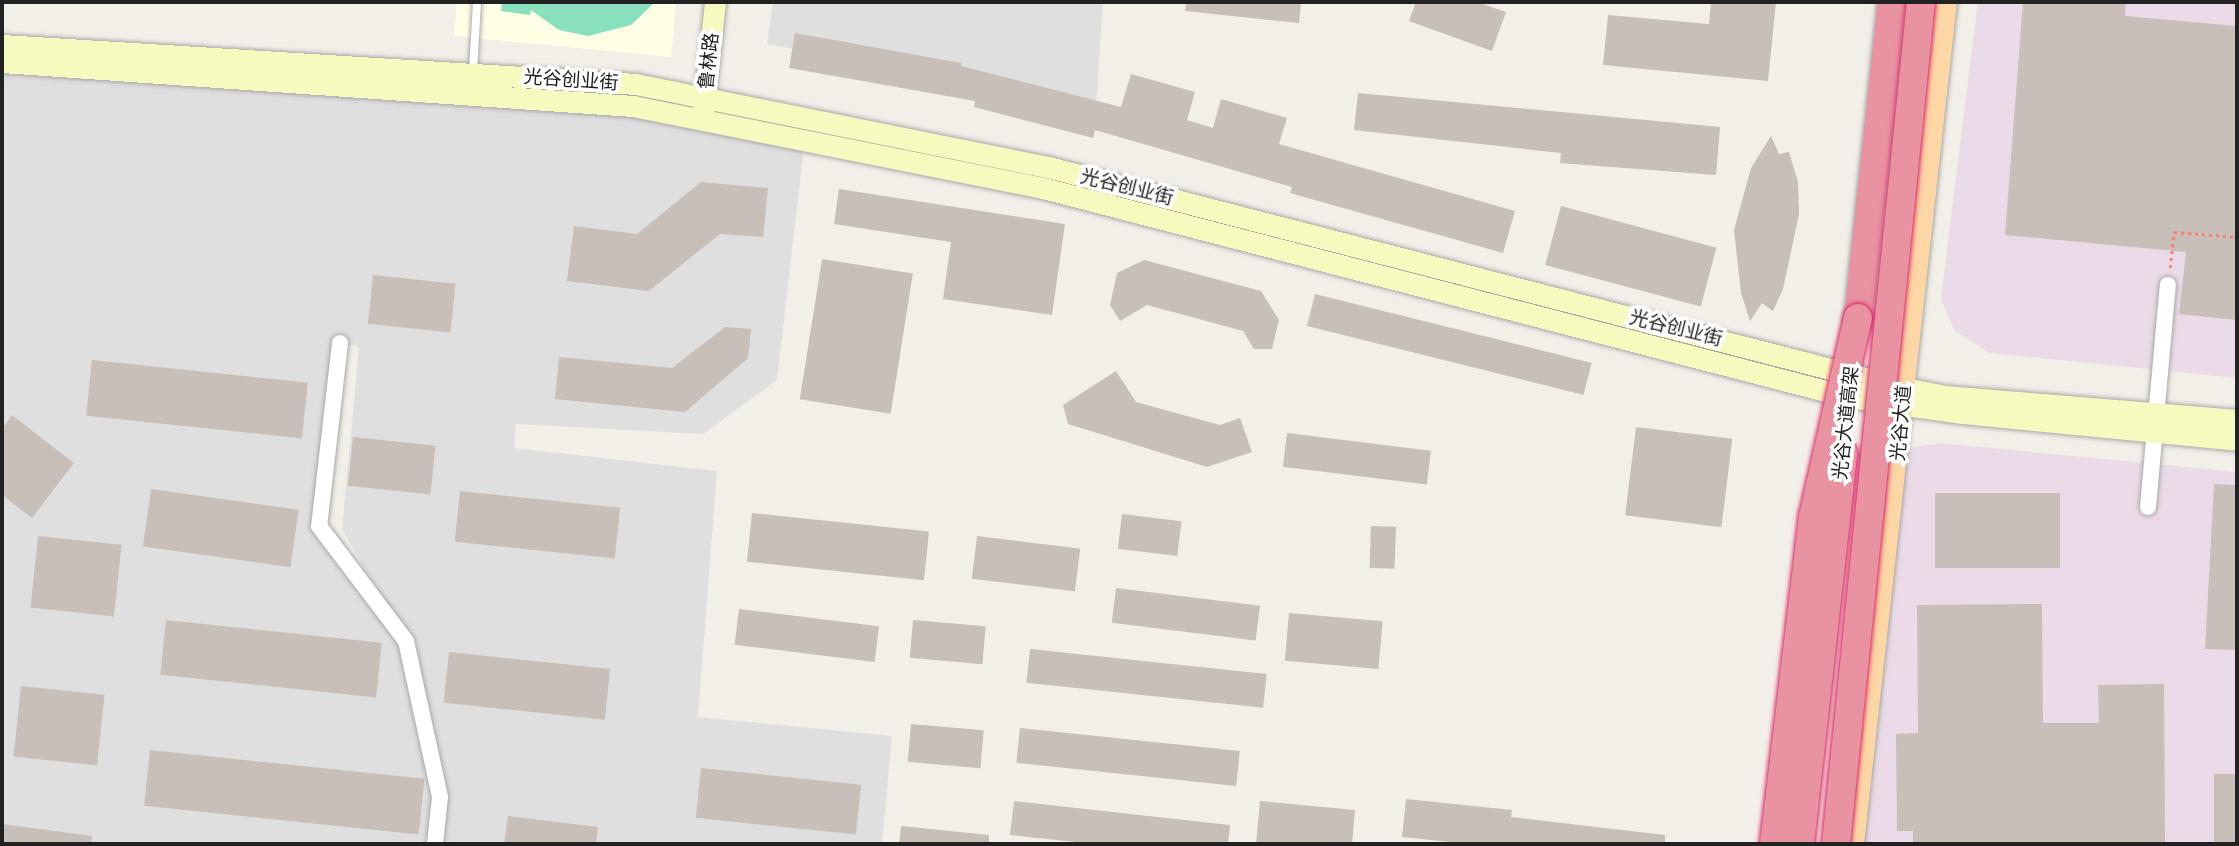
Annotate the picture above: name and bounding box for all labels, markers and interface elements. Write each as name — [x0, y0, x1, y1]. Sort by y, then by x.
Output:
street label: 鲁林路 — [695, 31, 723, 91]
street label: 光谷创业街 — [523, 65, 619, 95]
street label: 光谷创业街 — [1078, 164, 1176, 210]
street label: 光谷创业街 — [1627, 305, 1725, 351]
street label: 光谷大道高架 — [1829, 365, 1863, 481]
street label: 光谷大道 — [1886, 384, 1916, 462]

